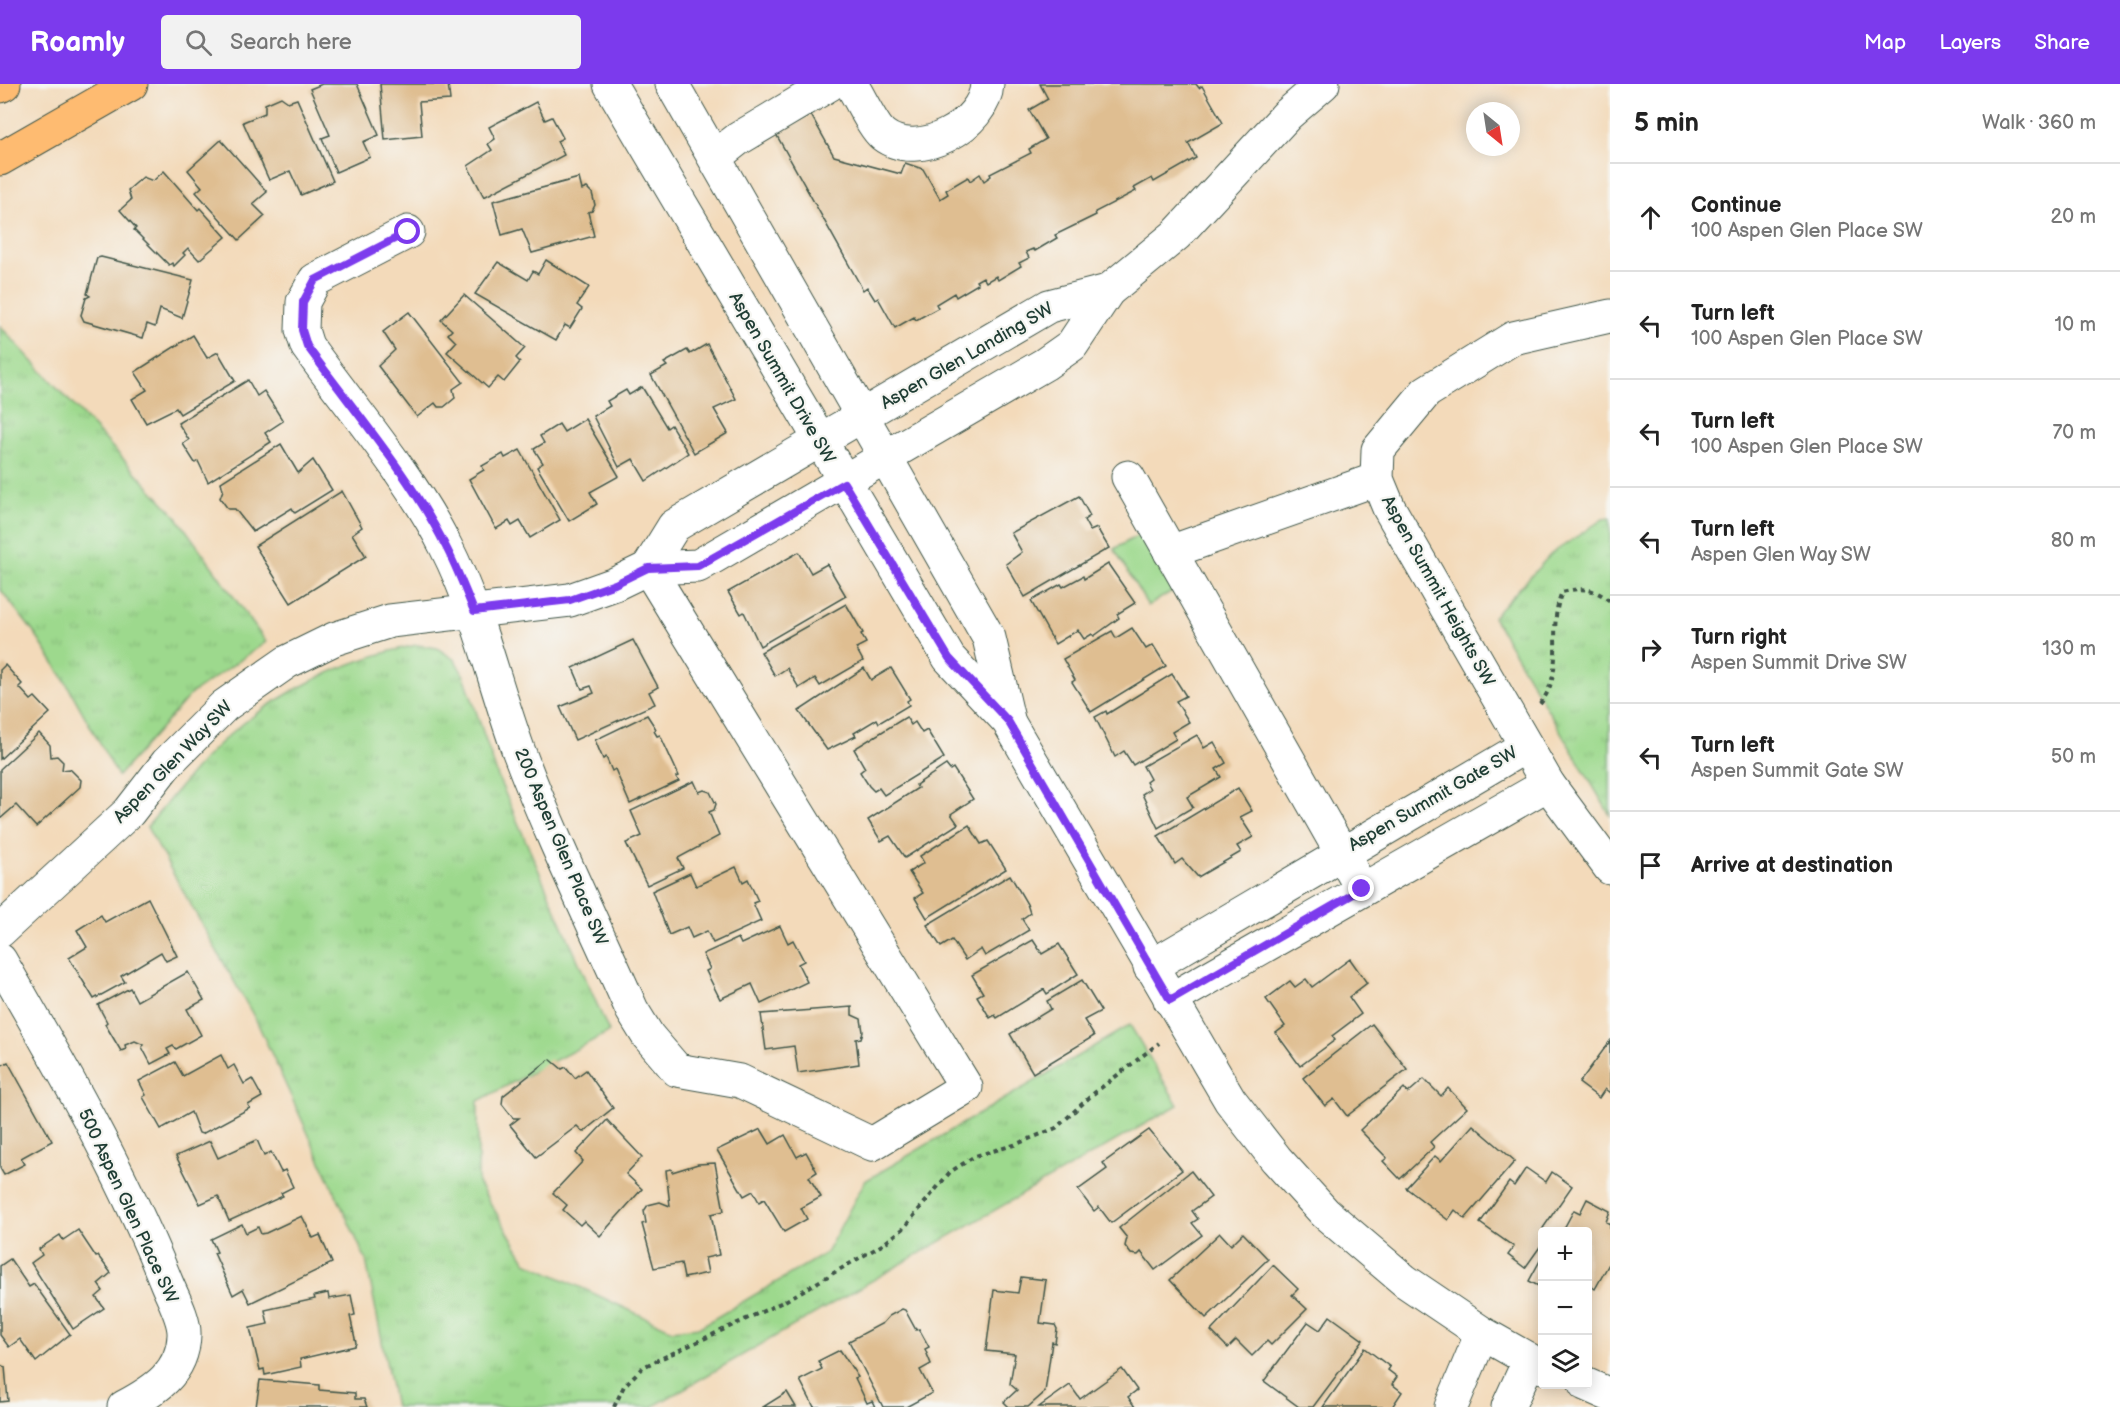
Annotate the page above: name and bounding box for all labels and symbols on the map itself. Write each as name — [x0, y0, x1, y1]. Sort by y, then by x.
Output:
north arrow — [1466, 102, 1520, 156]
route start — [394, 218, 420, 244]
street label: Aspen Summit Drive SW — [724, 289, 840, 468]
street label: Aspen Glen Landing SW — [877, 298, 1057, 414]
street label: Aspen Summit Heights SW — [1377, 492, 1500, 691]
street label: Aspen Glen Way SW — [109, 696, 237, 828]
street label: Aspen Summit Gate SW — [1345, 742, 1522, 856]
street label: 200 Aspen Glen Place SW — [510, 745, 612, 949]
route end — [1348, 875, 1374, 901]
street label: 500 Aspen Glen Place SW — [74, 1105, 183, 1307]

